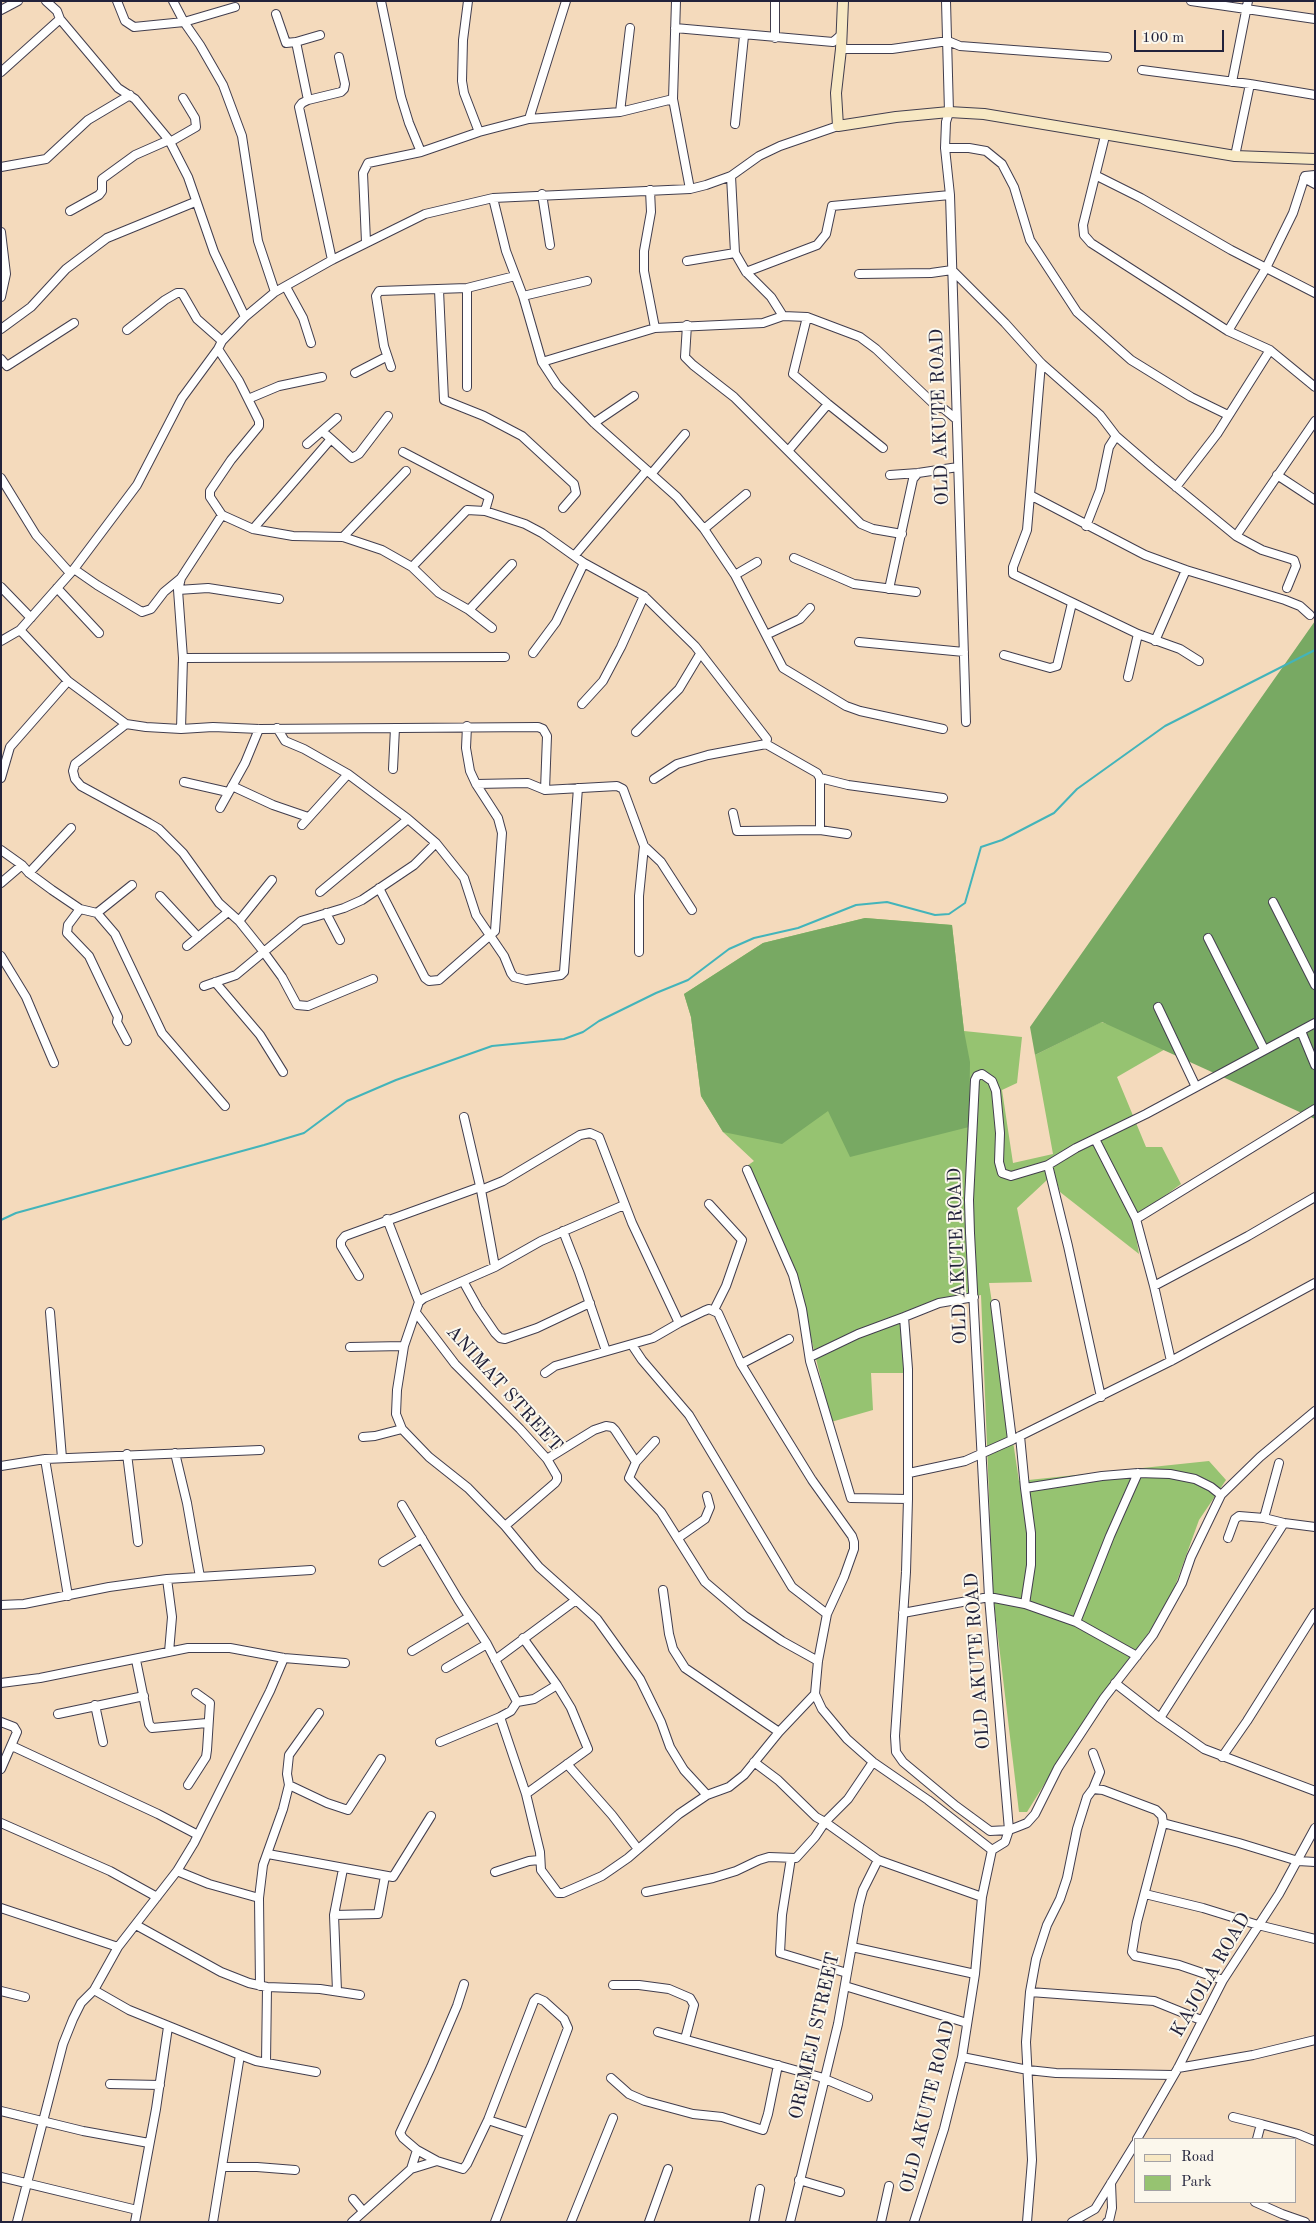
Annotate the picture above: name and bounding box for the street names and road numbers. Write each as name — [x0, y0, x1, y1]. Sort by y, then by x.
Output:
street label: OLD AKUTE ROAD — [926, 328, 954, 506]
street label: OLD AKUTE ROAD — [944, 1167, 972, 1345]
street label: ANIMAT STREET — [441, 1321, 567, 1457]
street label: OLD AKUTE ROAD — [960, 1572, 996, 1750]
street label: KAJOLA ROAD — [1166, 1909, 1256, 2041]
street label: OREMEJI STREET — [785, 1950, 845, 2122]
street label: OLD AKUTE ROAD — [896, 2018, 960, 2196]

